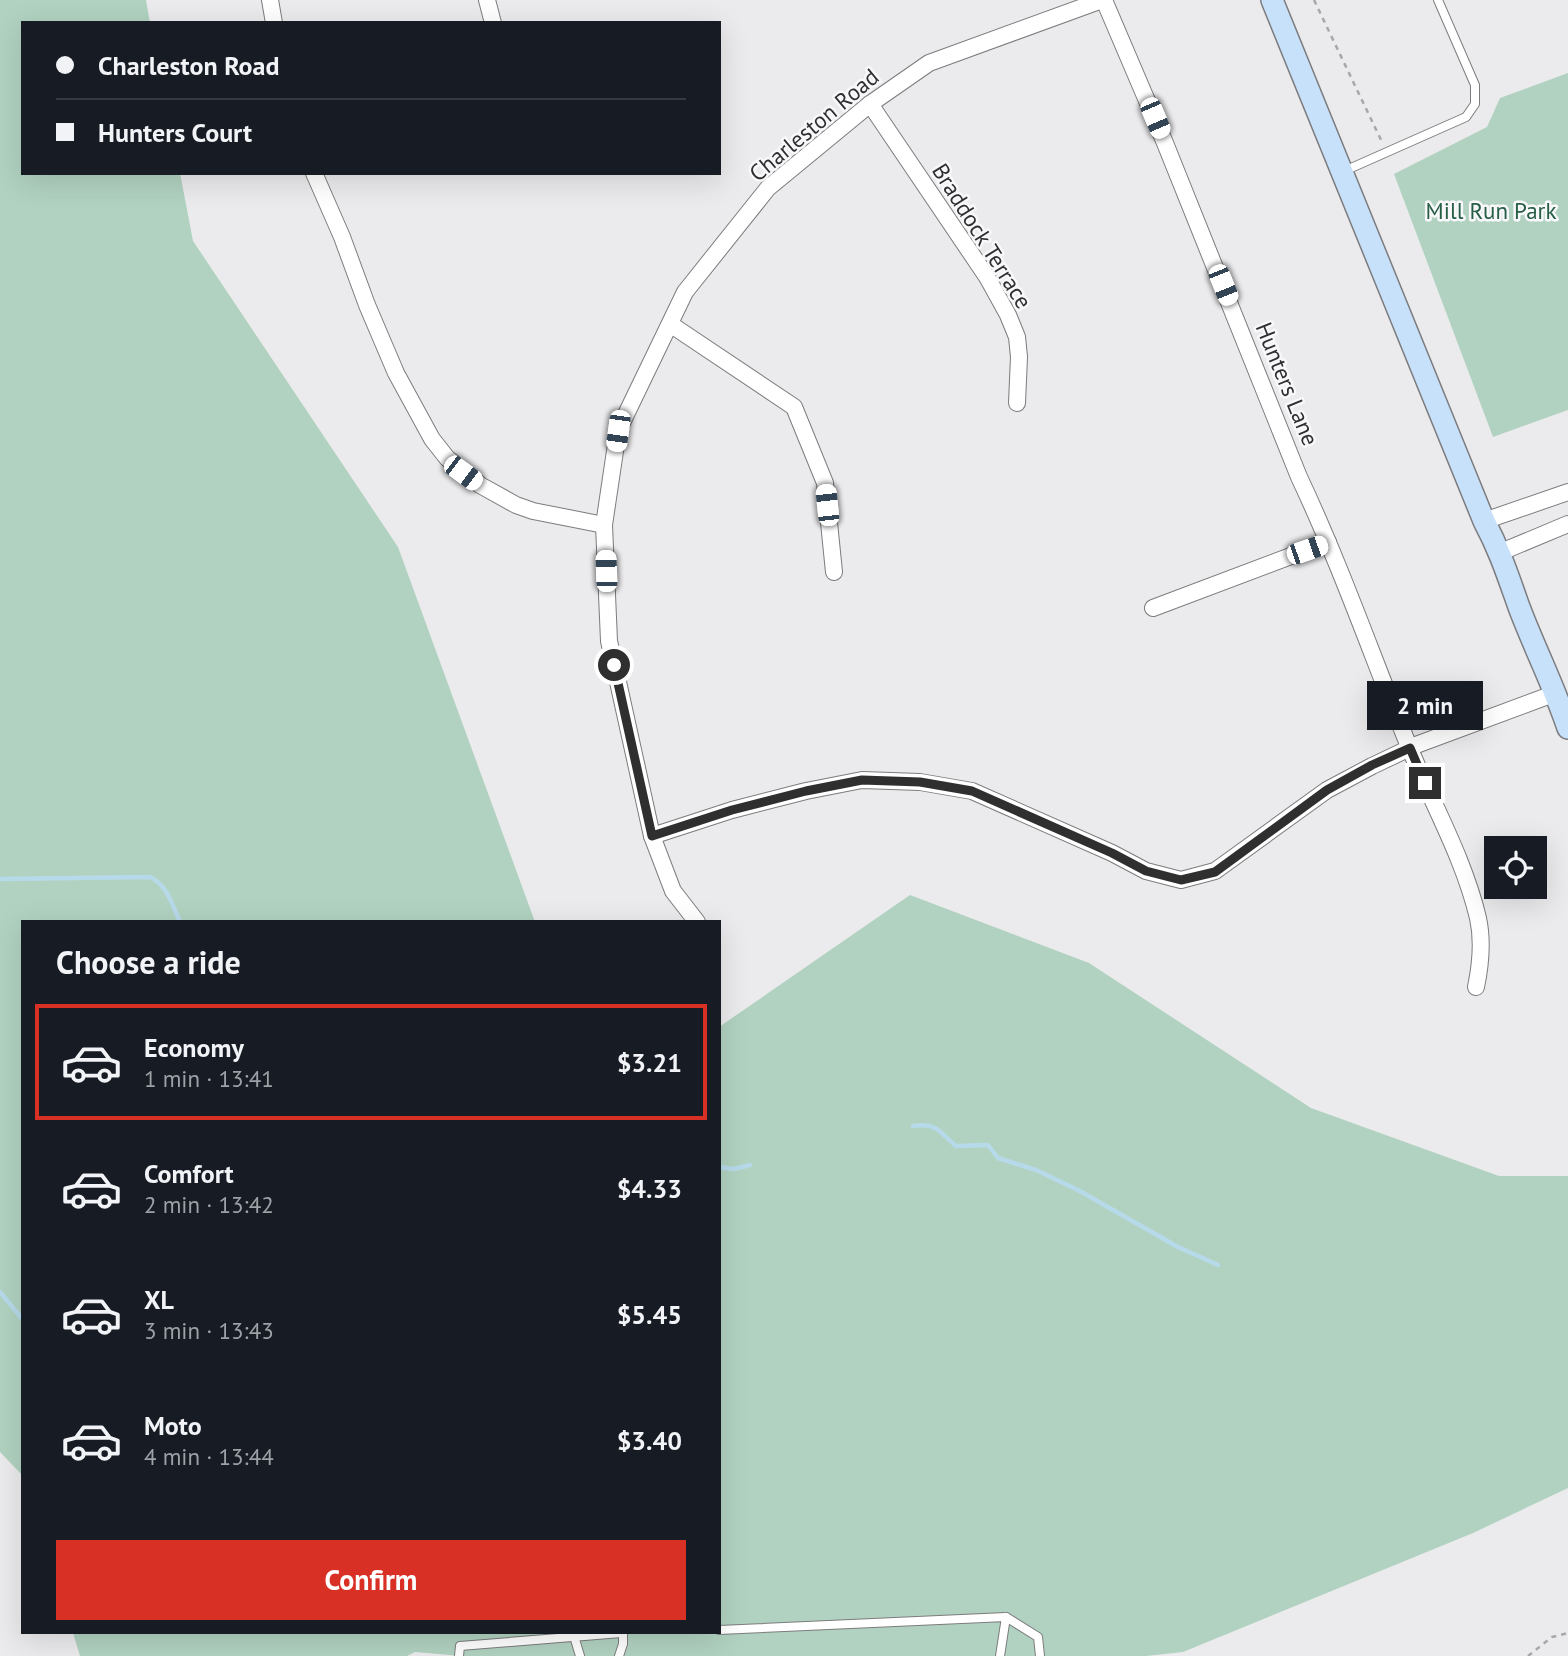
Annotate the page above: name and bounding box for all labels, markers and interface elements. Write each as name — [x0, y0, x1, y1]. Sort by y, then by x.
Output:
text: Charleston Road — [98, 49, 279, 82]
street label: Charleston Road — [743, 62, 884, 187]
car — [1138, 95, 1173, 141]
text: Hunters Court — [98, 116, 252, 149]
street label: Braddock Terrace — [926, 158, 1039, 314]
park label: Mill Run Park — [1426, 196, 1556, 225]
car — [1206, 262, 1241, 308]
street label: Hunters Lane — [1250, 318, 1325, 450]
car — [605, 409, 632, 453]
car — [440, 452, 487, 494]
car — [815, 483, 840, 527]
car — [1284, 533, 1331, 567]
car — [595, 550, 618, 592]
route start — [598, 649, 630, 681]
callout: 2 min — [1367, 682, 1483, 730]
text: 2 min — [1397, 691, 1453, 720]
route end — [1409, 767, 1441, 799]
map controls — [1484, 836, 1547, 899]
button: locate — [1484, 836, 1547, 899]
text: Choose a ride — [56, 941, 241, 983]
icon: car — [60, 1031, 123, 1094]
text: Economy — [144, 1031, 244, 1064]
text: $3.21 — [617, 1046, 682, 1079]
text: 1 min · 13:41 — [144, 1064, 274, 1093]
icon: car — [60, 1157, 123, 1220]
text: Comfort — [144, 1157, 234, 1190]
text: $4.33 — [617, 1172, 682, 1205]
text: 2 min · 13:42 — [144, 1190, 274, 1219]
icon: car — [60, 1283, 123, 1346]
text: XL — [144, 1283, 174, 1316]
text: $5.45 — [617, 1298, 682, 1331]
text: 3 min · 13:43 — [144, 1316, 274, 1345]
icon: car — [60, 1409, 123, 1472]
text: Moto — [144, 1409, 202, 1442]
text: $3.40 — [617, 1424, 682, 1457]
text: 4 min · 13:44 — [144, 1442, 274, 1471]
button: Confirm — [56, 1540, 686, 1620]

